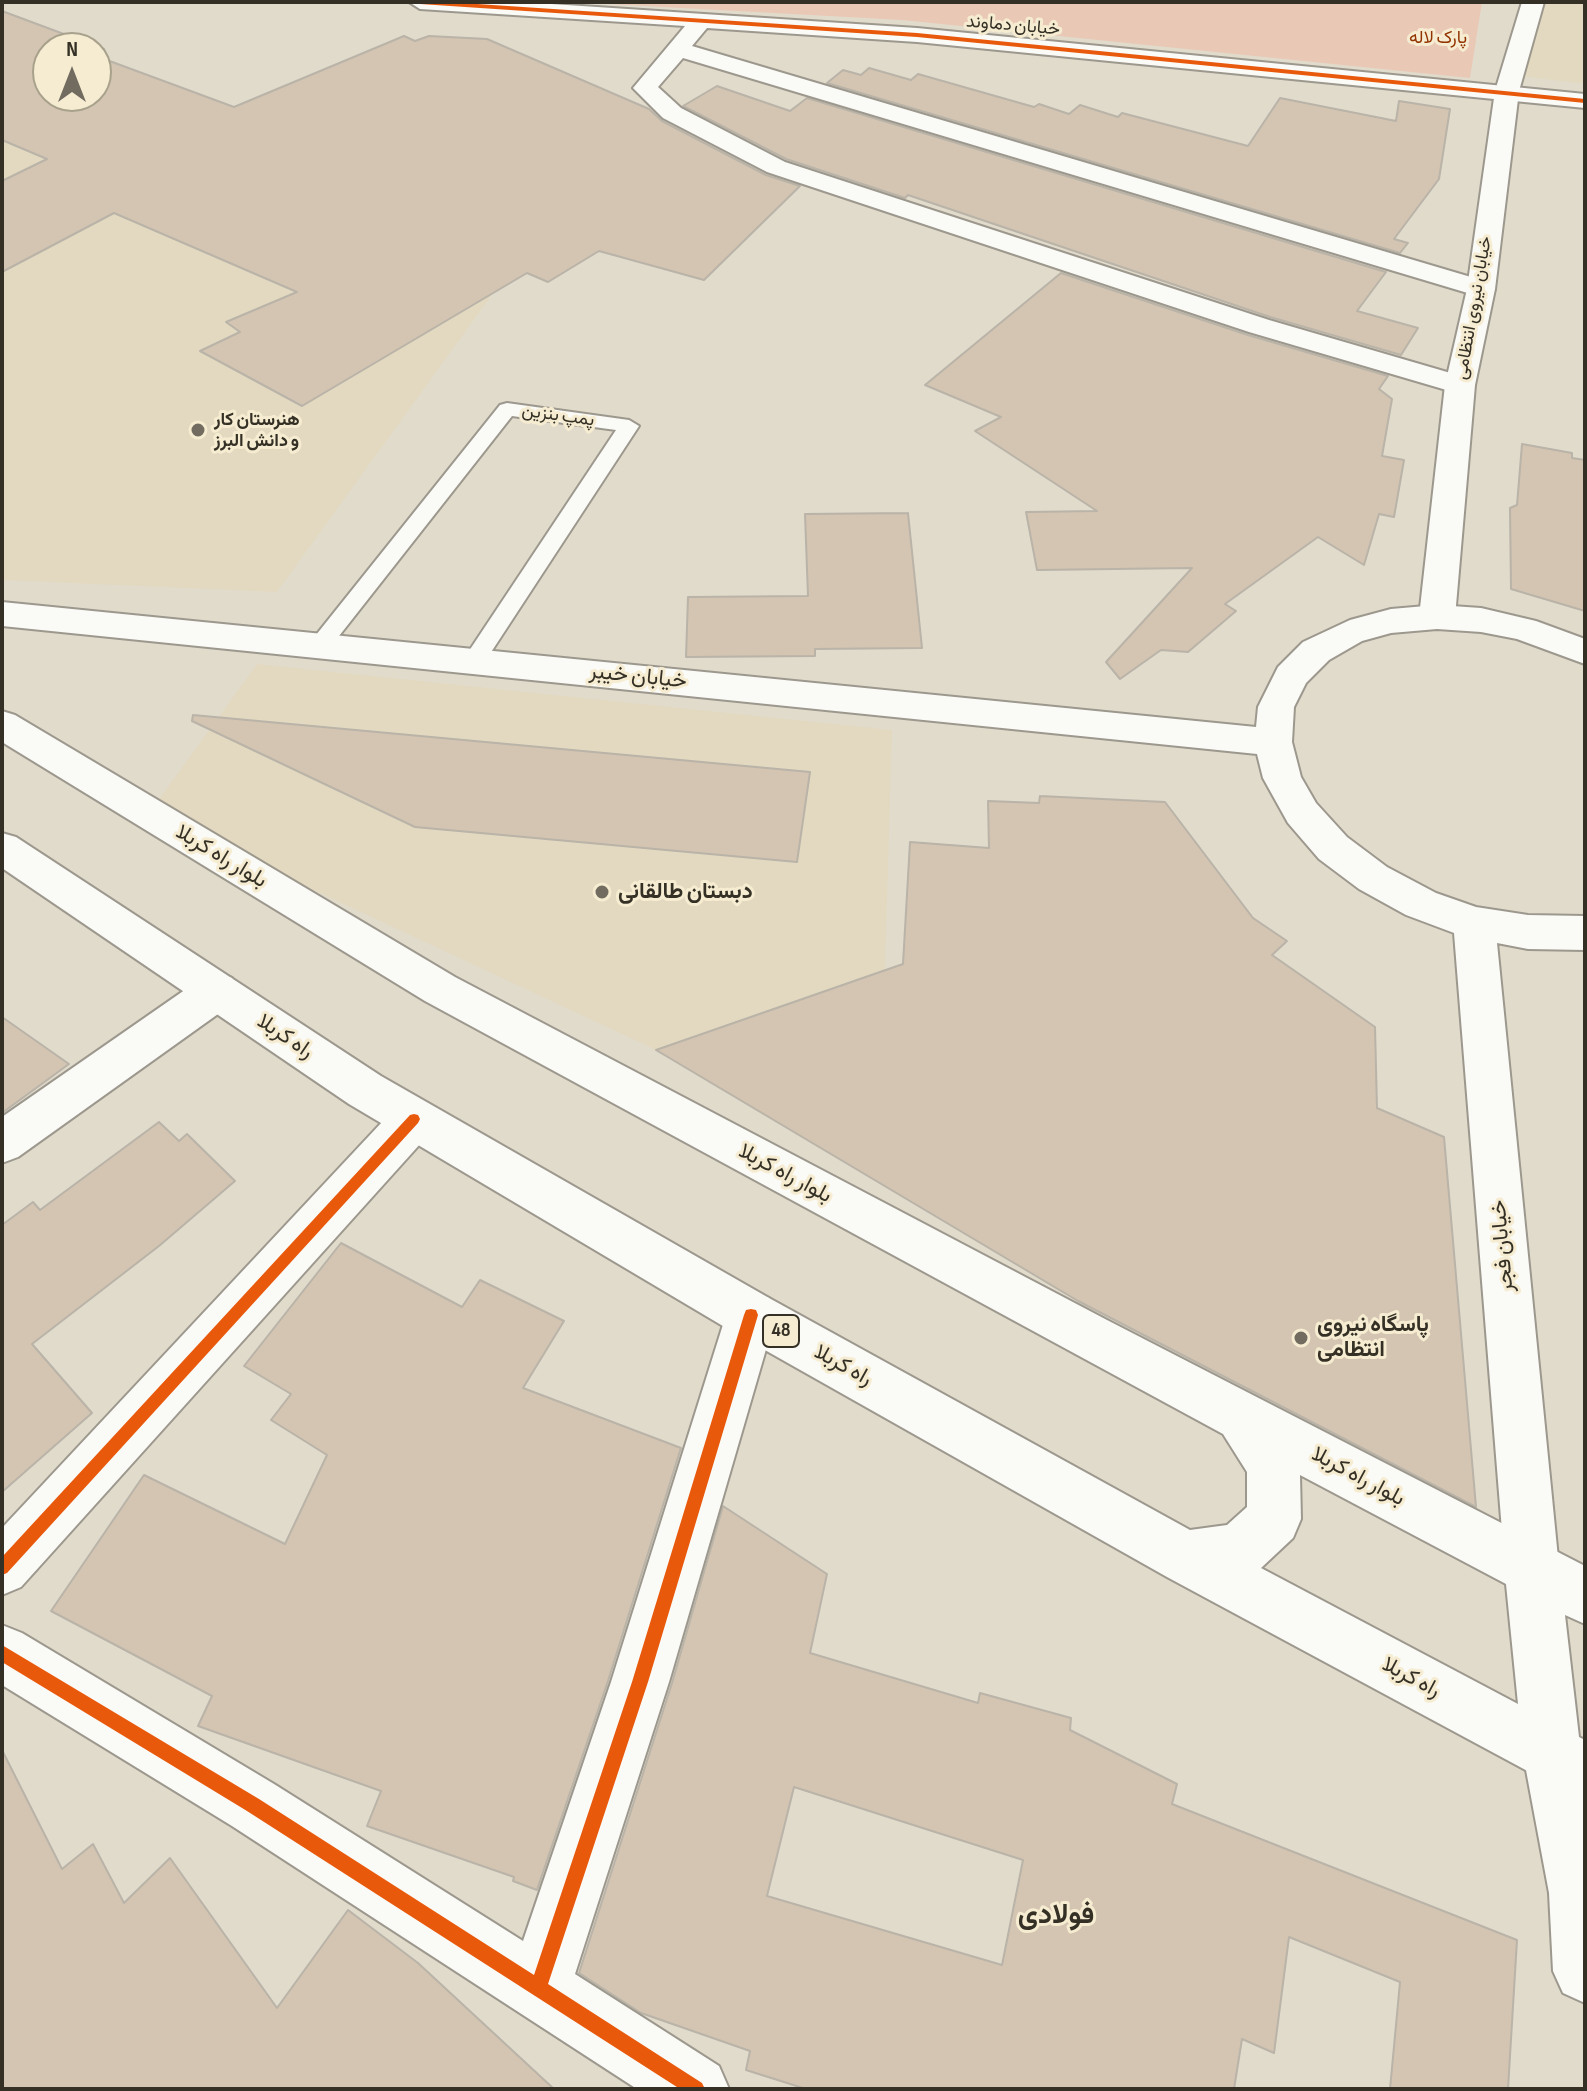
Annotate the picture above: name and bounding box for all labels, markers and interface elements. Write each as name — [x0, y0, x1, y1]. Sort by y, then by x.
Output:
street label: خیابان دماوند — [965, 11, 1061, 41]
park label: پارک لاله — [1409, 27, 1467, 49]
north arrow — [32, 32, 112, 112]
text: N — [66, 36, 78, 63]
street label: خیابان نیروی انتظامی — [1451, 235, 1497, 381]
street label: پمپ بنزین — [520, 400, 596, 432]
place label: هنرستان کار و دانش البرز — [214, 409, 300, 452]
marker: هنرستان کار و دانش البرز — [189, 421, 207, 439]
street label: خیابان خیبر — [588, 659, 688, 695]
street label: بلوار راه کربلا — [171, 819, 271, 895]
place label: دبستان طالقانی — [618, 879, 753, 905]
marker: دبستان طالقانی — [593, 883, 611, 901]
street label: راه کربلا — [252, 1009, 318, 1065]
street label: بلوار راه کربلا — [734, 1138, 836, 1210]
street label: خیابان فجر — [1486, 1199, 1520, 1293]
place label: پاسگاه نیروی انتظامی — [1317, 1312, 1429, 1364]
road number: 48 — [763, 1315, 799, 1347]
marker: پاسگاه نیروی انتظامی — [1292, 1329, 1310, 1347]
street label: راه کربلا — [809, 1339, 877, 1393]
street label: بلوار راه کربلا — [1307, 1441, 1409, 1513]
street label: راه کربلا — [1377, 1652, 1445, 1704]
district label: فولادی — [1018, 1899, 1094, 1933]

